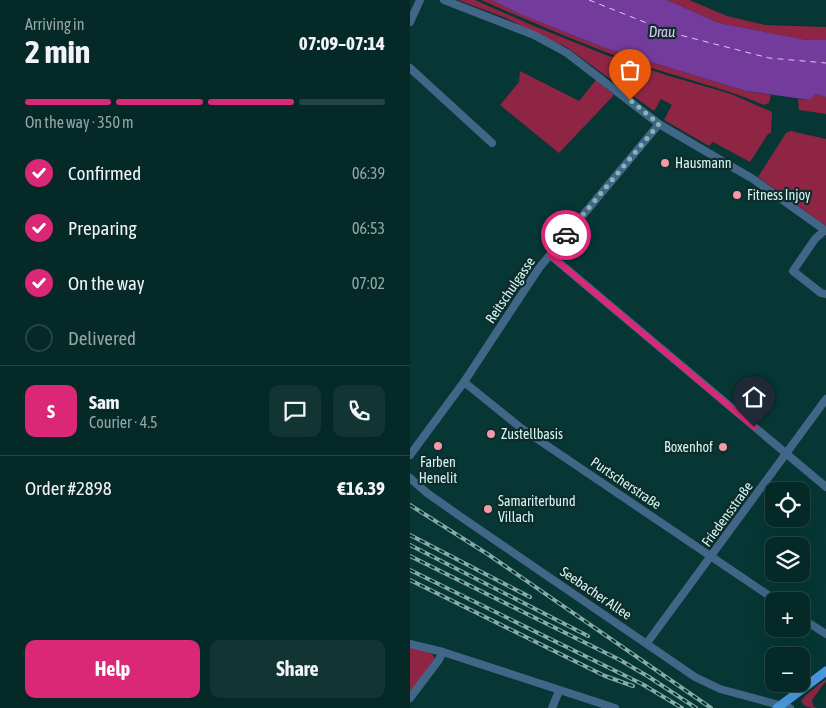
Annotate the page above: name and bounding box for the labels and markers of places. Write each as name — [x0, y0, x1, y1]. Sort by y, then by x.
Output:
pin — [609, 49, 651, 100]
place label: Hausmann — [675, 155, 732, 171]
marker: Hausmann — [659, 157, 671, 169]
place label: Fitness Injoy — [747, 187, 811, 203]
marker: Fitness Injoy — [731, 189, 743, 201]
pin — [733, 376, 775, 427]
place label: Zustellbasis — [501, 426, 563, 442]
marker: Zustellbasis — [485, 428, 497, 440]
place label: Boxenhof — [664, 439, 713, 455]
marker: Farben Henelit — [432, 440, 444, 452]
marker: Boxenhof — [717, 441, 729, 453]
place label: Farben Henelit — [419, 454, 457, 486]
place label: Samariterbund Villach — [498, 493, 576, 525]
marker: Samariterbund Villach — [482, 503, 494, 515]

